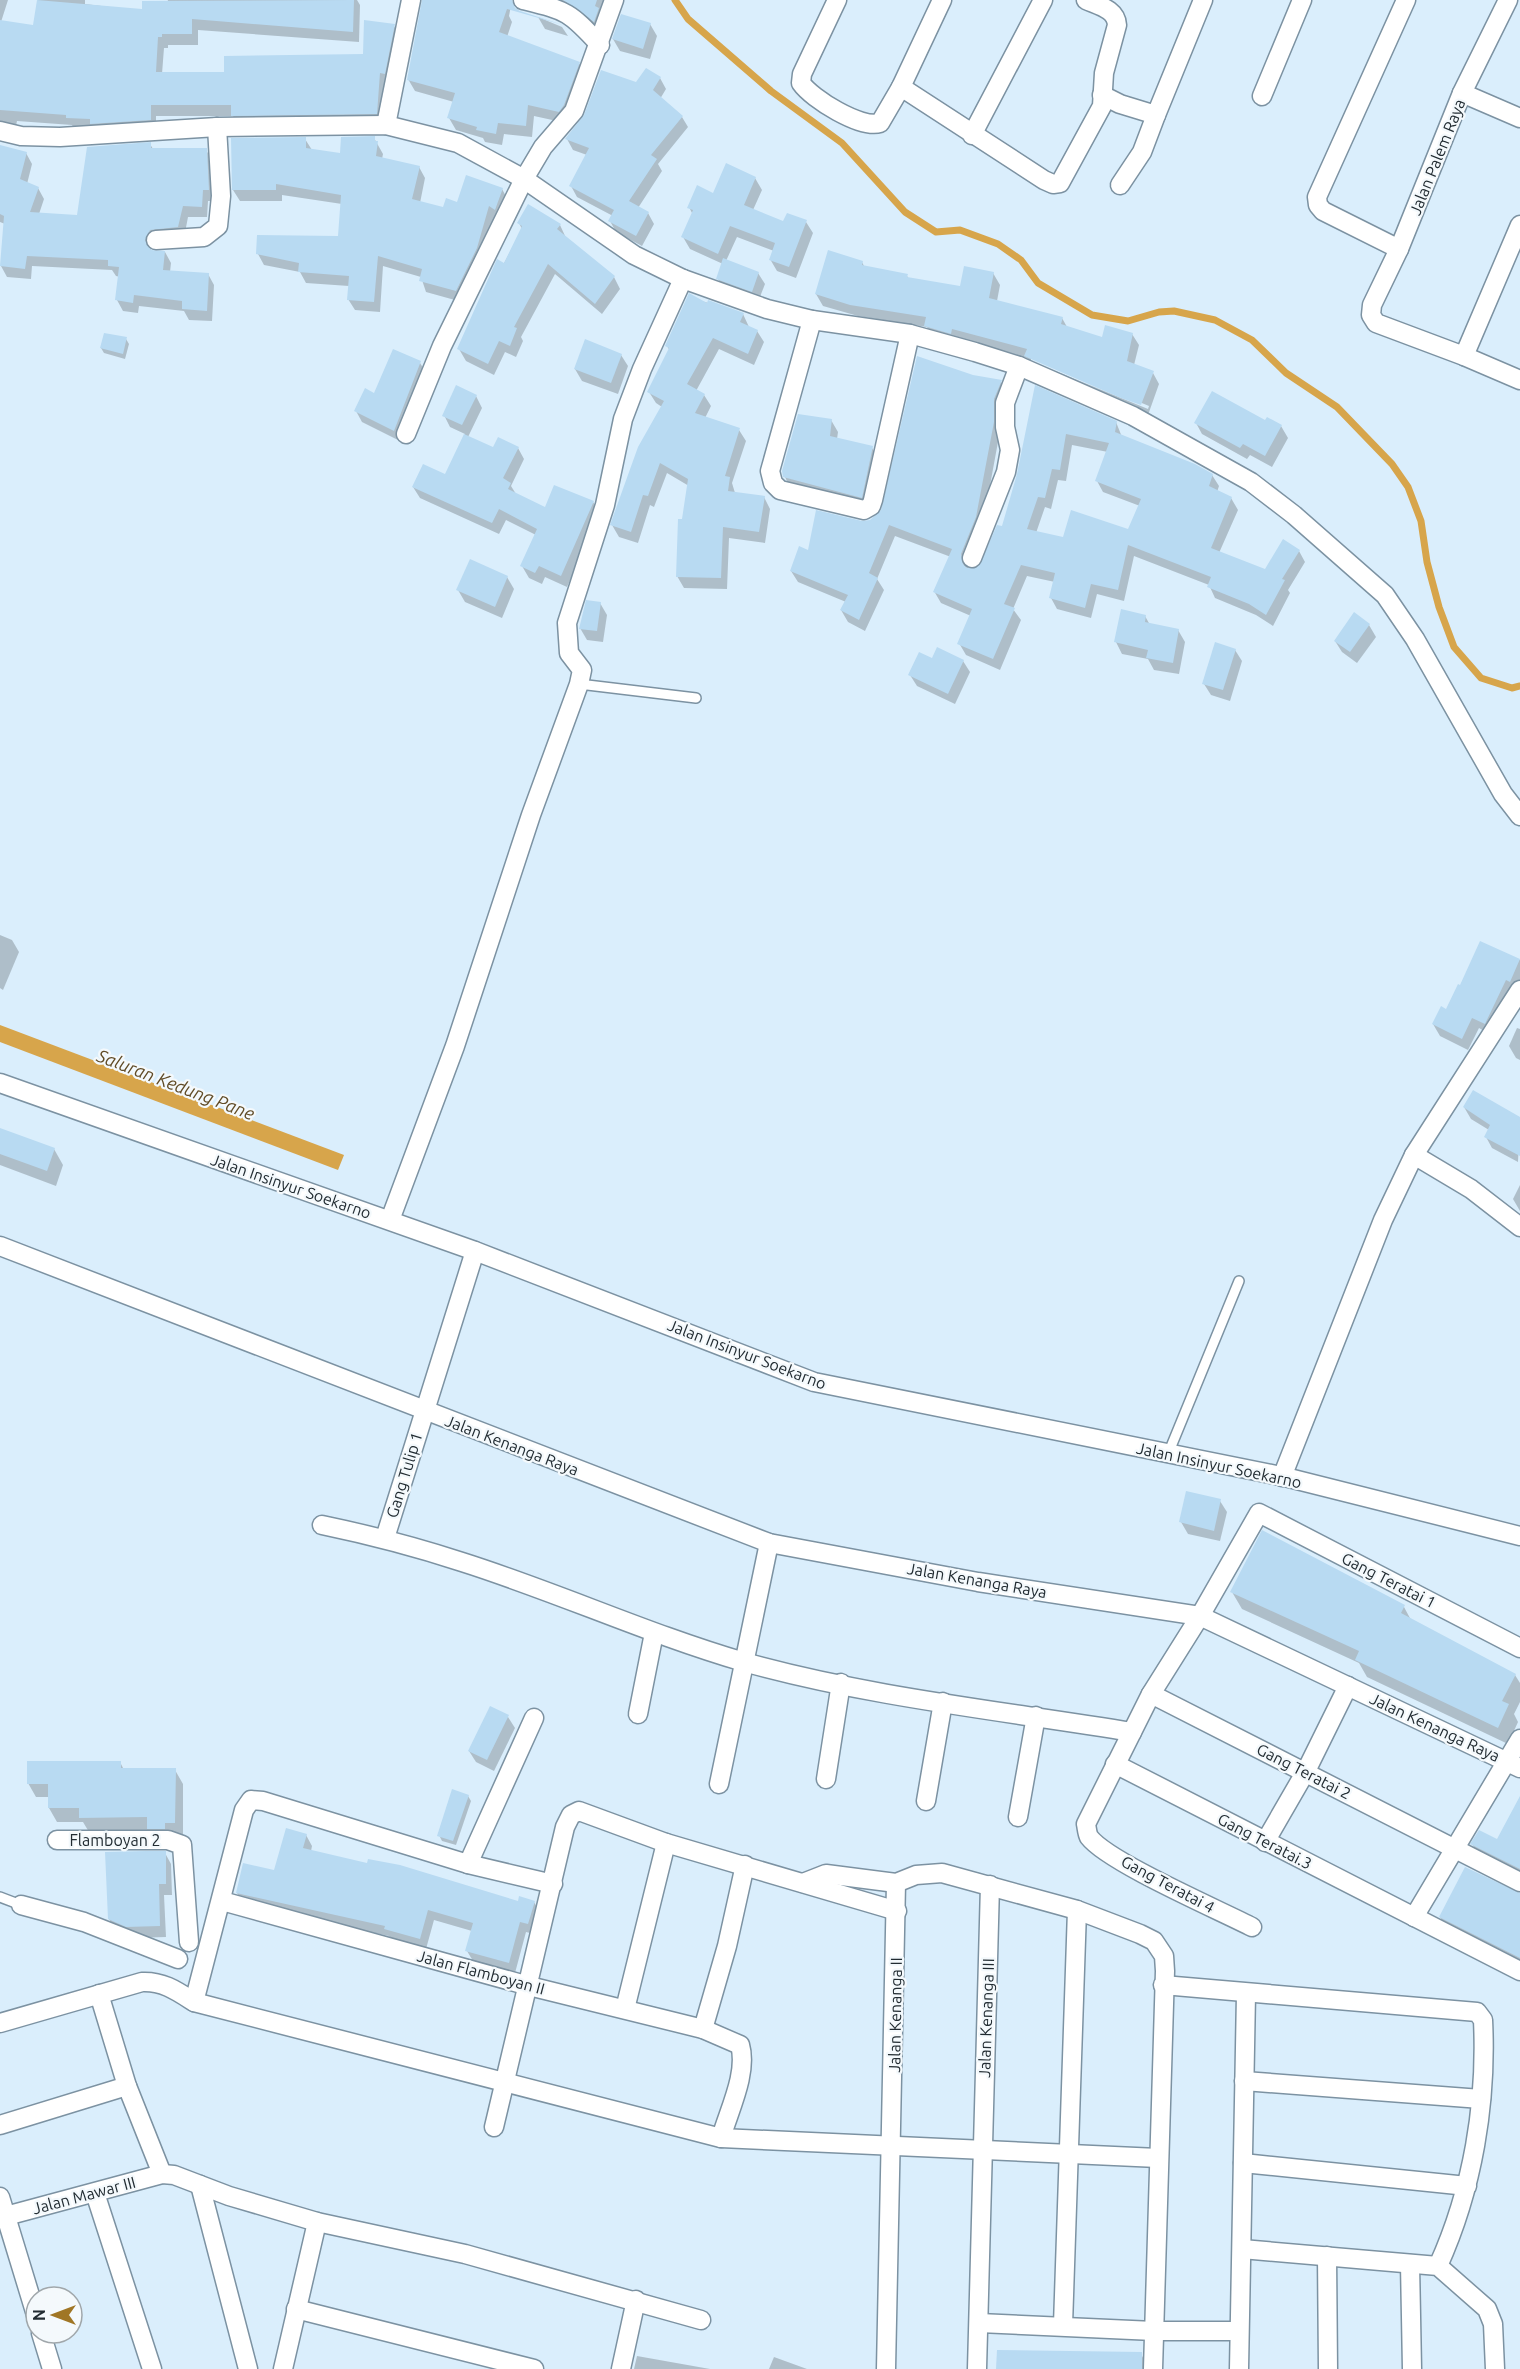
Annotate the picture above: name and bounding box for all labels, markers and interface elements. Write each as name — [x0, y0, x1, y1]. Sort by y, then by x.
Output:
street label: Jalan Palem Raya — [1406, 96, 1468, 218]
water label: Saluran Kedung Pane — [94, 1044, 257, 1123]
street label: Jalan Insinyur Soekarno — [208, 1150, 374, 1222]
street label: Jalan Insinyur Soekarno — [665, 1315, 829, 1393]
street label: Jalan Kenanga Raya — [443, 1411, 581, 1479]
street label: Gang Tulip 1 — [382, 1430, 426, 1520]
street label: Jalan Insinyur Soekarno — [1135, 1439, 1303, 1491]
street label: Gang Teratai 1 — [1339, 1549, 1439, 1611]
street label: Jalan Kenanga Raya — [906, 1559, 1048, 1601]
street label: Jalan Kenanga Raya — [1367, 1689, 1503, 1765]
street label: Gang Teratai 2 — [1254, 1740, 1354, 1802]
street label: Gang Teratai.3 — [1215, 1810, 1315, 1872]
street label: Flamboyan 2 — [69, 1831, 161, 1849]
street label: Gang Teratai 4 — [1118, 1852, 1218, 1916]
street label: Jalan Flamboyan II — [415, 1946, 547, 1998]
street label: Jalan Kenanga II — [885, 1957, 905, 2073]
street label: Jalan Kenanga III — [975, 1958, 997, 2078]
street label: Jalan Mawar III — [30, 2173, 138, 2217]
north arrow — [24, 2285, 84, 2345]
text: N — [30, 2309, 48, 2321]

